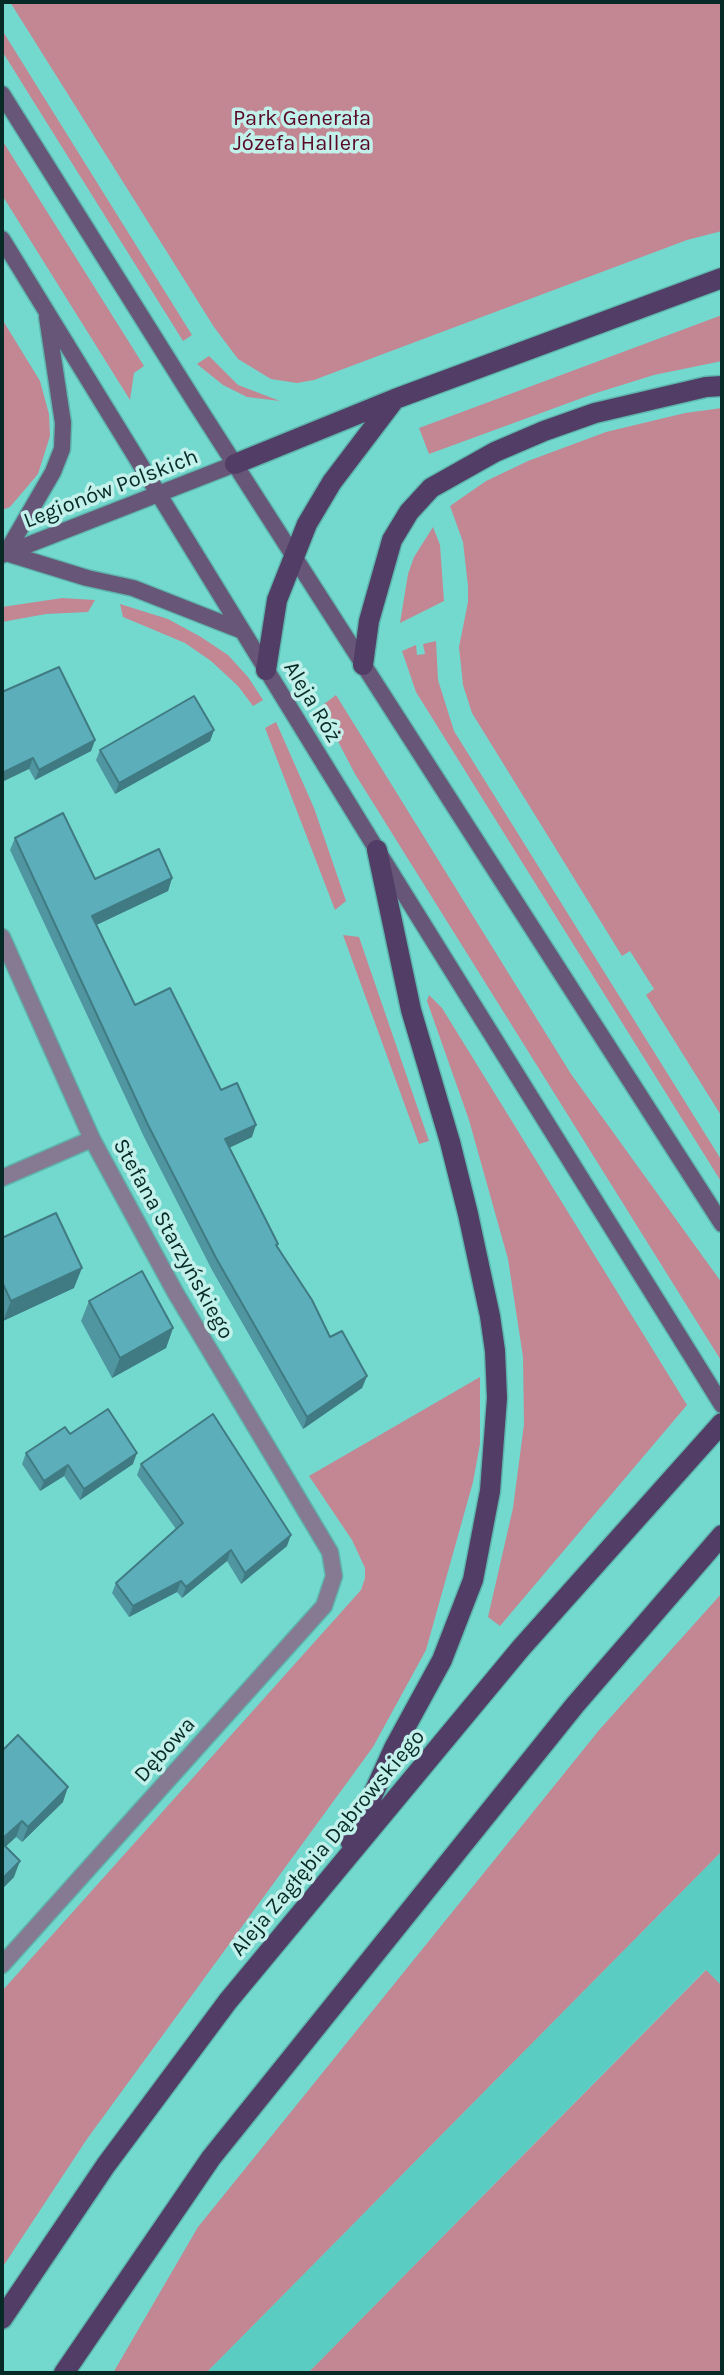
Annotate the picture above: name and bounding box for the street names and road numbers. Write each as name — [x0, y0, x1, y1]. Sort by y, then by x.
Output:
street label: Legionów Polskich — [20, 444, 202, 534]
street label: Aleja Róż — [277, 657, 347, 747]
street label: Stefana Starzyńskiego — [107, 1134, 239, 1344]
street label: Dębowa — [129, 1712, 201, 1788]
street label: Aleja Zagłębia Dąbrowskiego — [225, 1724, 431, 1962]

